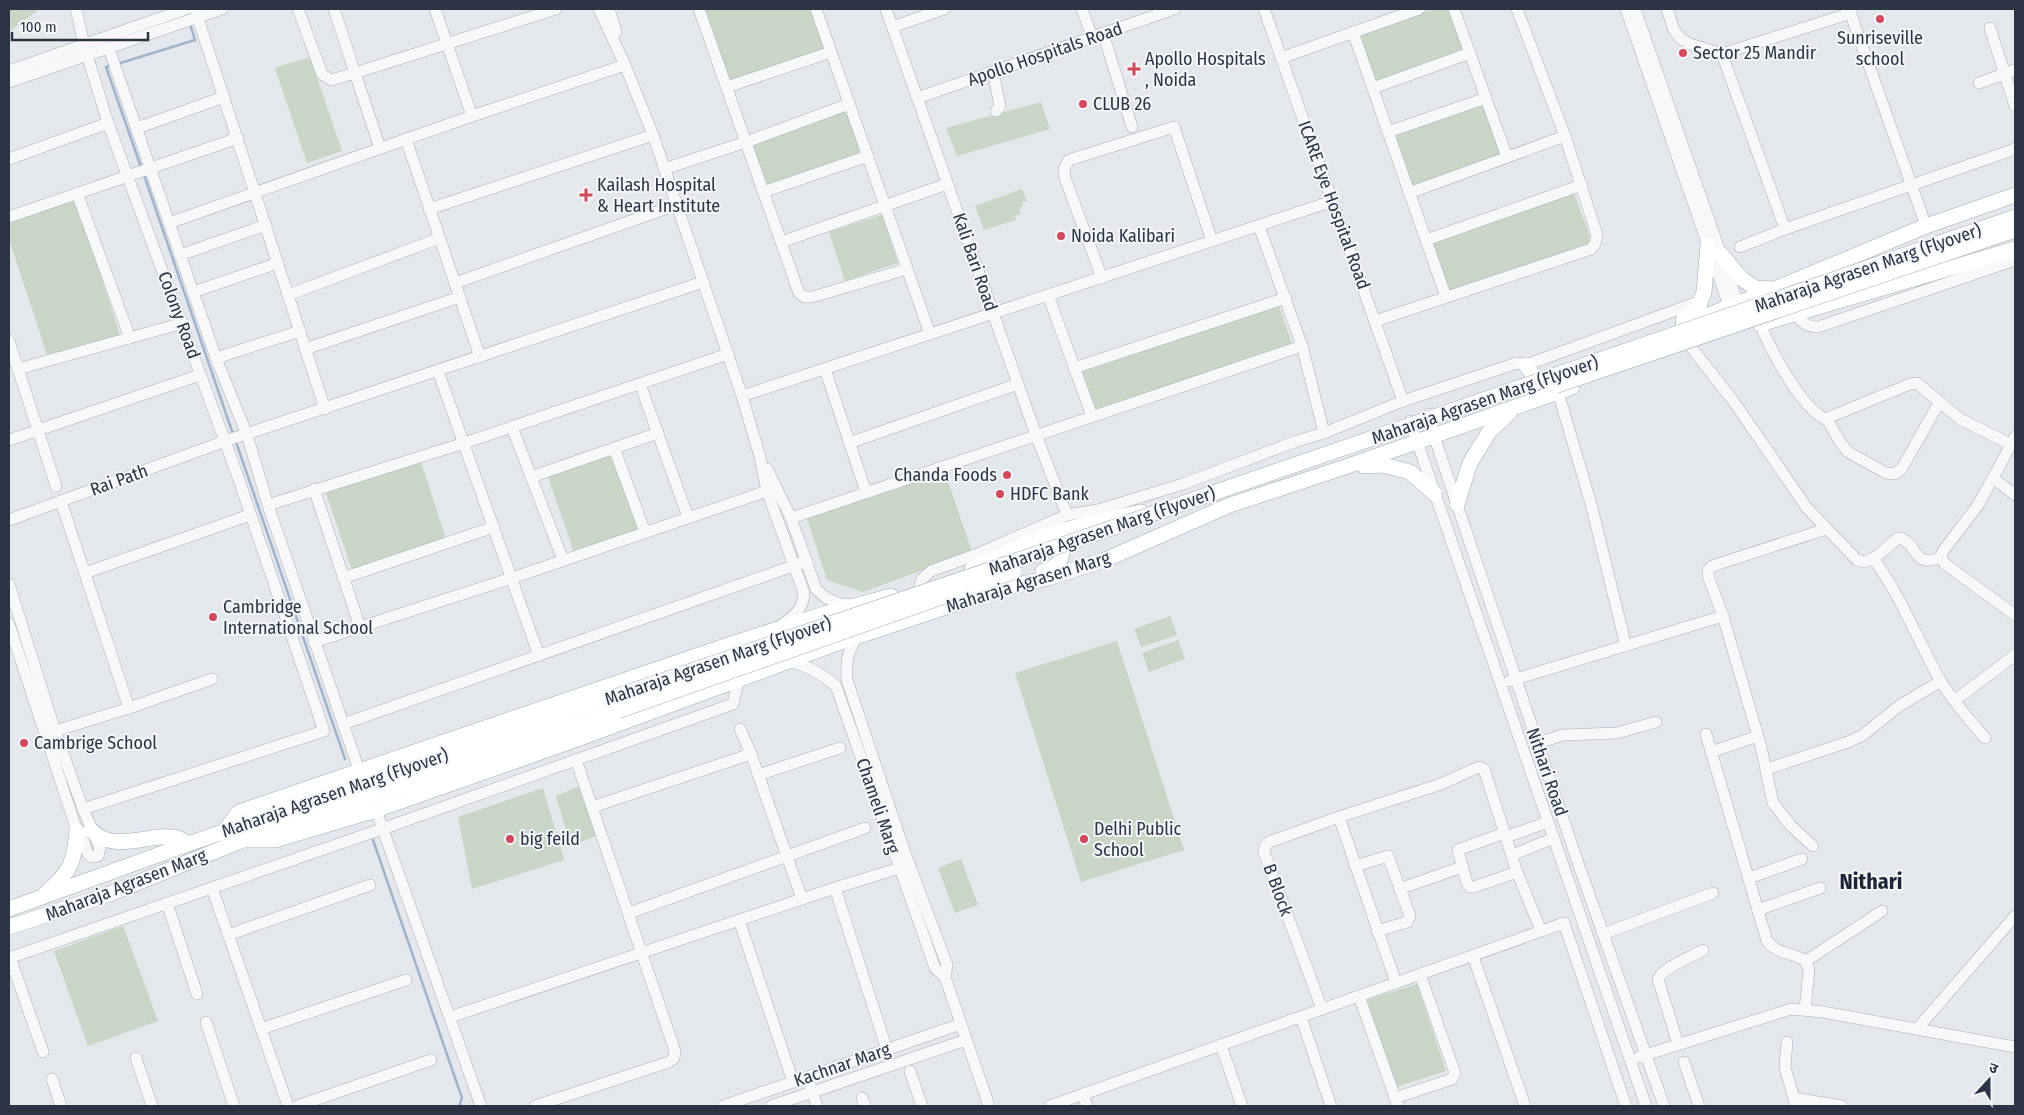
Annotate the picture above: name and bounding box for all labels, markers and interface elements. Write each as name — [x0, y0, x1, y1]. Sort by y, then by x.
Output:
scale bar — [12, 10, 149, 42]
marker: Sunriseville school — [1874, 13, 1886, 25]
street label: Apollo Hospitals Road — [965, 17, 1125, 91]
text: 100 m — [20, 18, 57, 36]
place label: Sunriseville school — [1837, 27, 1923, 70]
place label: Sector 25 Mandir — [1693, 42, 1817, 64]
marker: Sector 25 Mandir — [1677, 47, 1689, 59]
place label: Apollo Hospitals , Noida — [1145, 48, 1266, 91]
marker: Apollo Hospitals , Noida — [1127, 62, 1141, 76]
place label: CLUB 26 — [1093, 93, 1151, 115]
marker: CLUB 26 — [1077, 98, 1089, 110]
street label: ICARE Eye Hospital Road — [1293, 118, 1375, 292]
place label: Kailash Hospital & Heart Institute — [597, 174, 720, 217]
marker: Kailash Hospital & Heart Institute — [579, 188, 593, 202]
street label: Kali Bari Road — [948, 210, 1002, 314]
street label: Maharaja Agrasen Marg (Flyover) — [1752, 219, 1984, 317]
place label: Noida Kalibari — [1071, 225, 1175, 247]
marker: Noida Kalibari — [1055, 230, 1067, 242]
street label: Colony Road — [153, 268, 205, 362]
street label: Maharaja Agrasen Marg (Flyover) — [1369, 351, 1601, 449]
street label: Rai Path — [87, 459, 151, 501]
place label: Chanda Foods — [894, 464, 997, 486]
marker: Chanda Foods — [1001, 469, 1013, 481]
street label: Maharaja Agrasen Marg (Flyover) — [986, 482, 1218, 580]
place label: HDFC Bank — [1010, 483, 1089, 505]
marker: HDFC Bank — [994, 488, 1006, 500]
street label: Maharaja Agrasen Marg — [943, 547, 1113, 617]
place label: Cambridge International School — [223, 596, 373, 639]
marker: Cambridge International School — [207, 611, 219, 623]
street label: Maharaja Agrasen Marg (Flyover) — [602, 612, 834, 710]
street label: Nithari Road — [1522, 725, 1572, 819]
place label: Cambrige School — [34, 732, 157, 754]
marker: Cambrige School — [18, 737, 30, 749]
street label: Maharaja Agrasen Marg (Flyover) — [219, 744, 451, 842]
street label: Chameli Marg — [851, 755, 905, 857]
place label: Delhi Public School — [1094, 818, 1182, 861]
place label: big feild — [520, 828, 580, 850]
marker: big feild — [504, 833, 516, 845]
marker: Delhi Public School — [1078, 833, 1090, 845]
street label: Maharaja Agrasen Marg — [42, 844, 210, 926]
street label: B Block — [1258, 861, 1298, 920]
district label: Nithari — [1840, 868, 1902, 895]
street label: Kachnar Marg — [791, 1038, 894, 1092]
north arrow — [1964, 1055, 2014, 1105]
text: उ — [1987, 1059, 2001, 1078]

